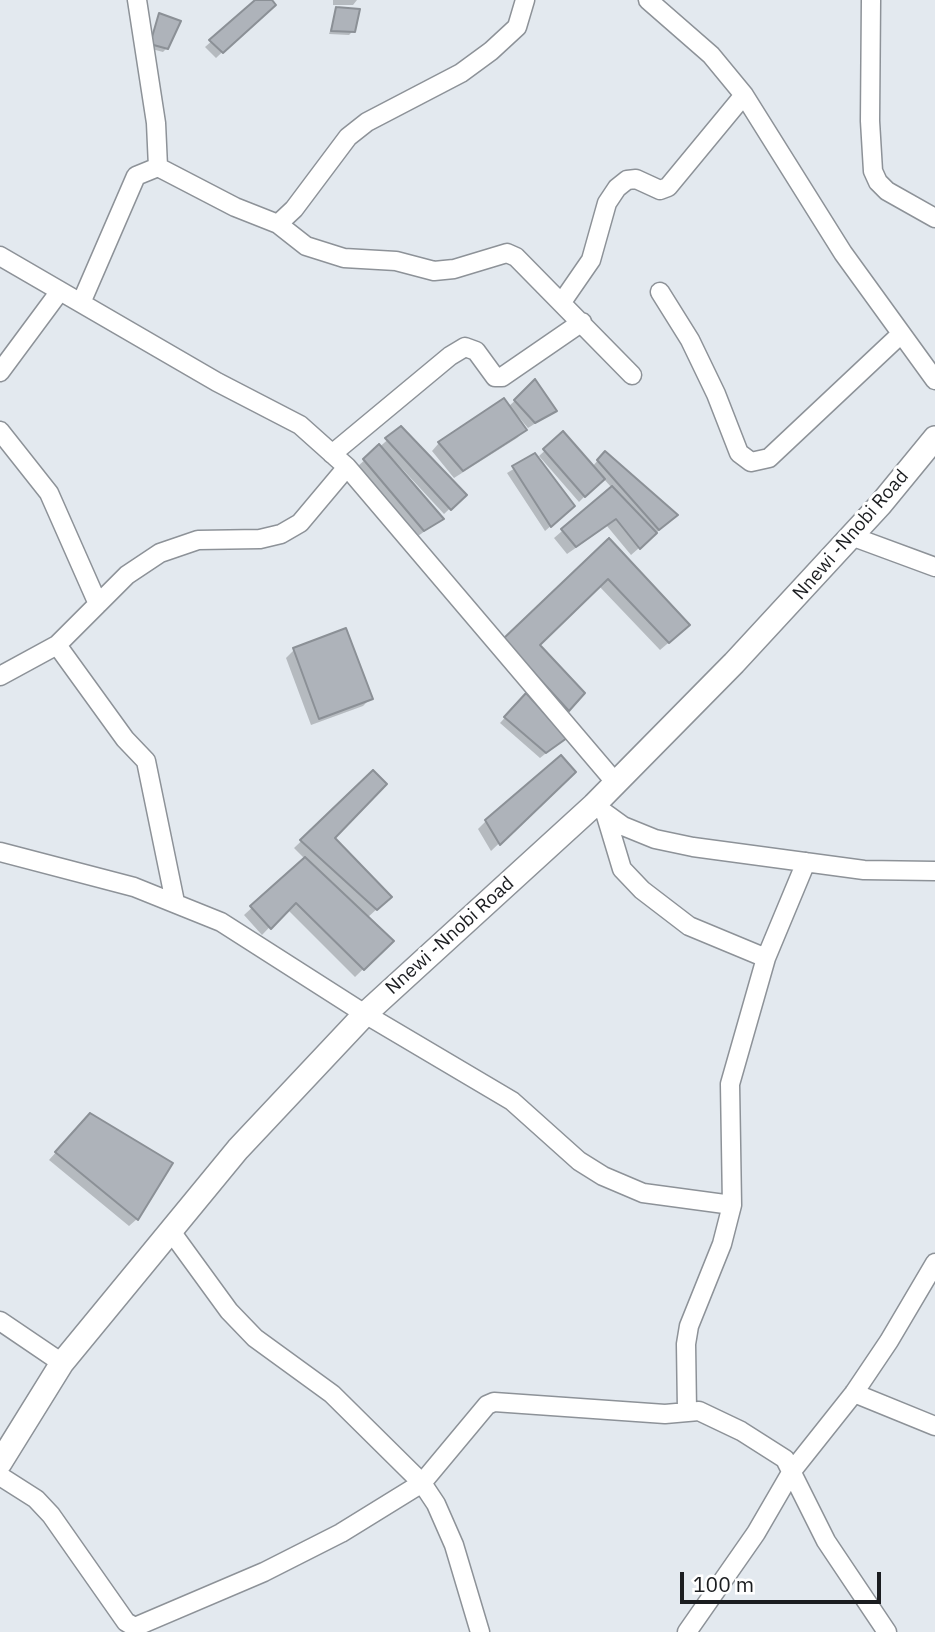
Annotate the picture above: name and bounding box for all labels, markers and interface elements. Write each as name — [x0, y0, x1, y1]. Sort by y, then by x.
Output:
street label: Nnewi -Nnobi Road — [788, 465, 914, 605]
street label: Nnewi -Nnobi Road — [381, 872, 519, 1000]
scale bar — [683, 1558, 884, 1602]
text: 100 m — [693, 1570, 754, 1598]

